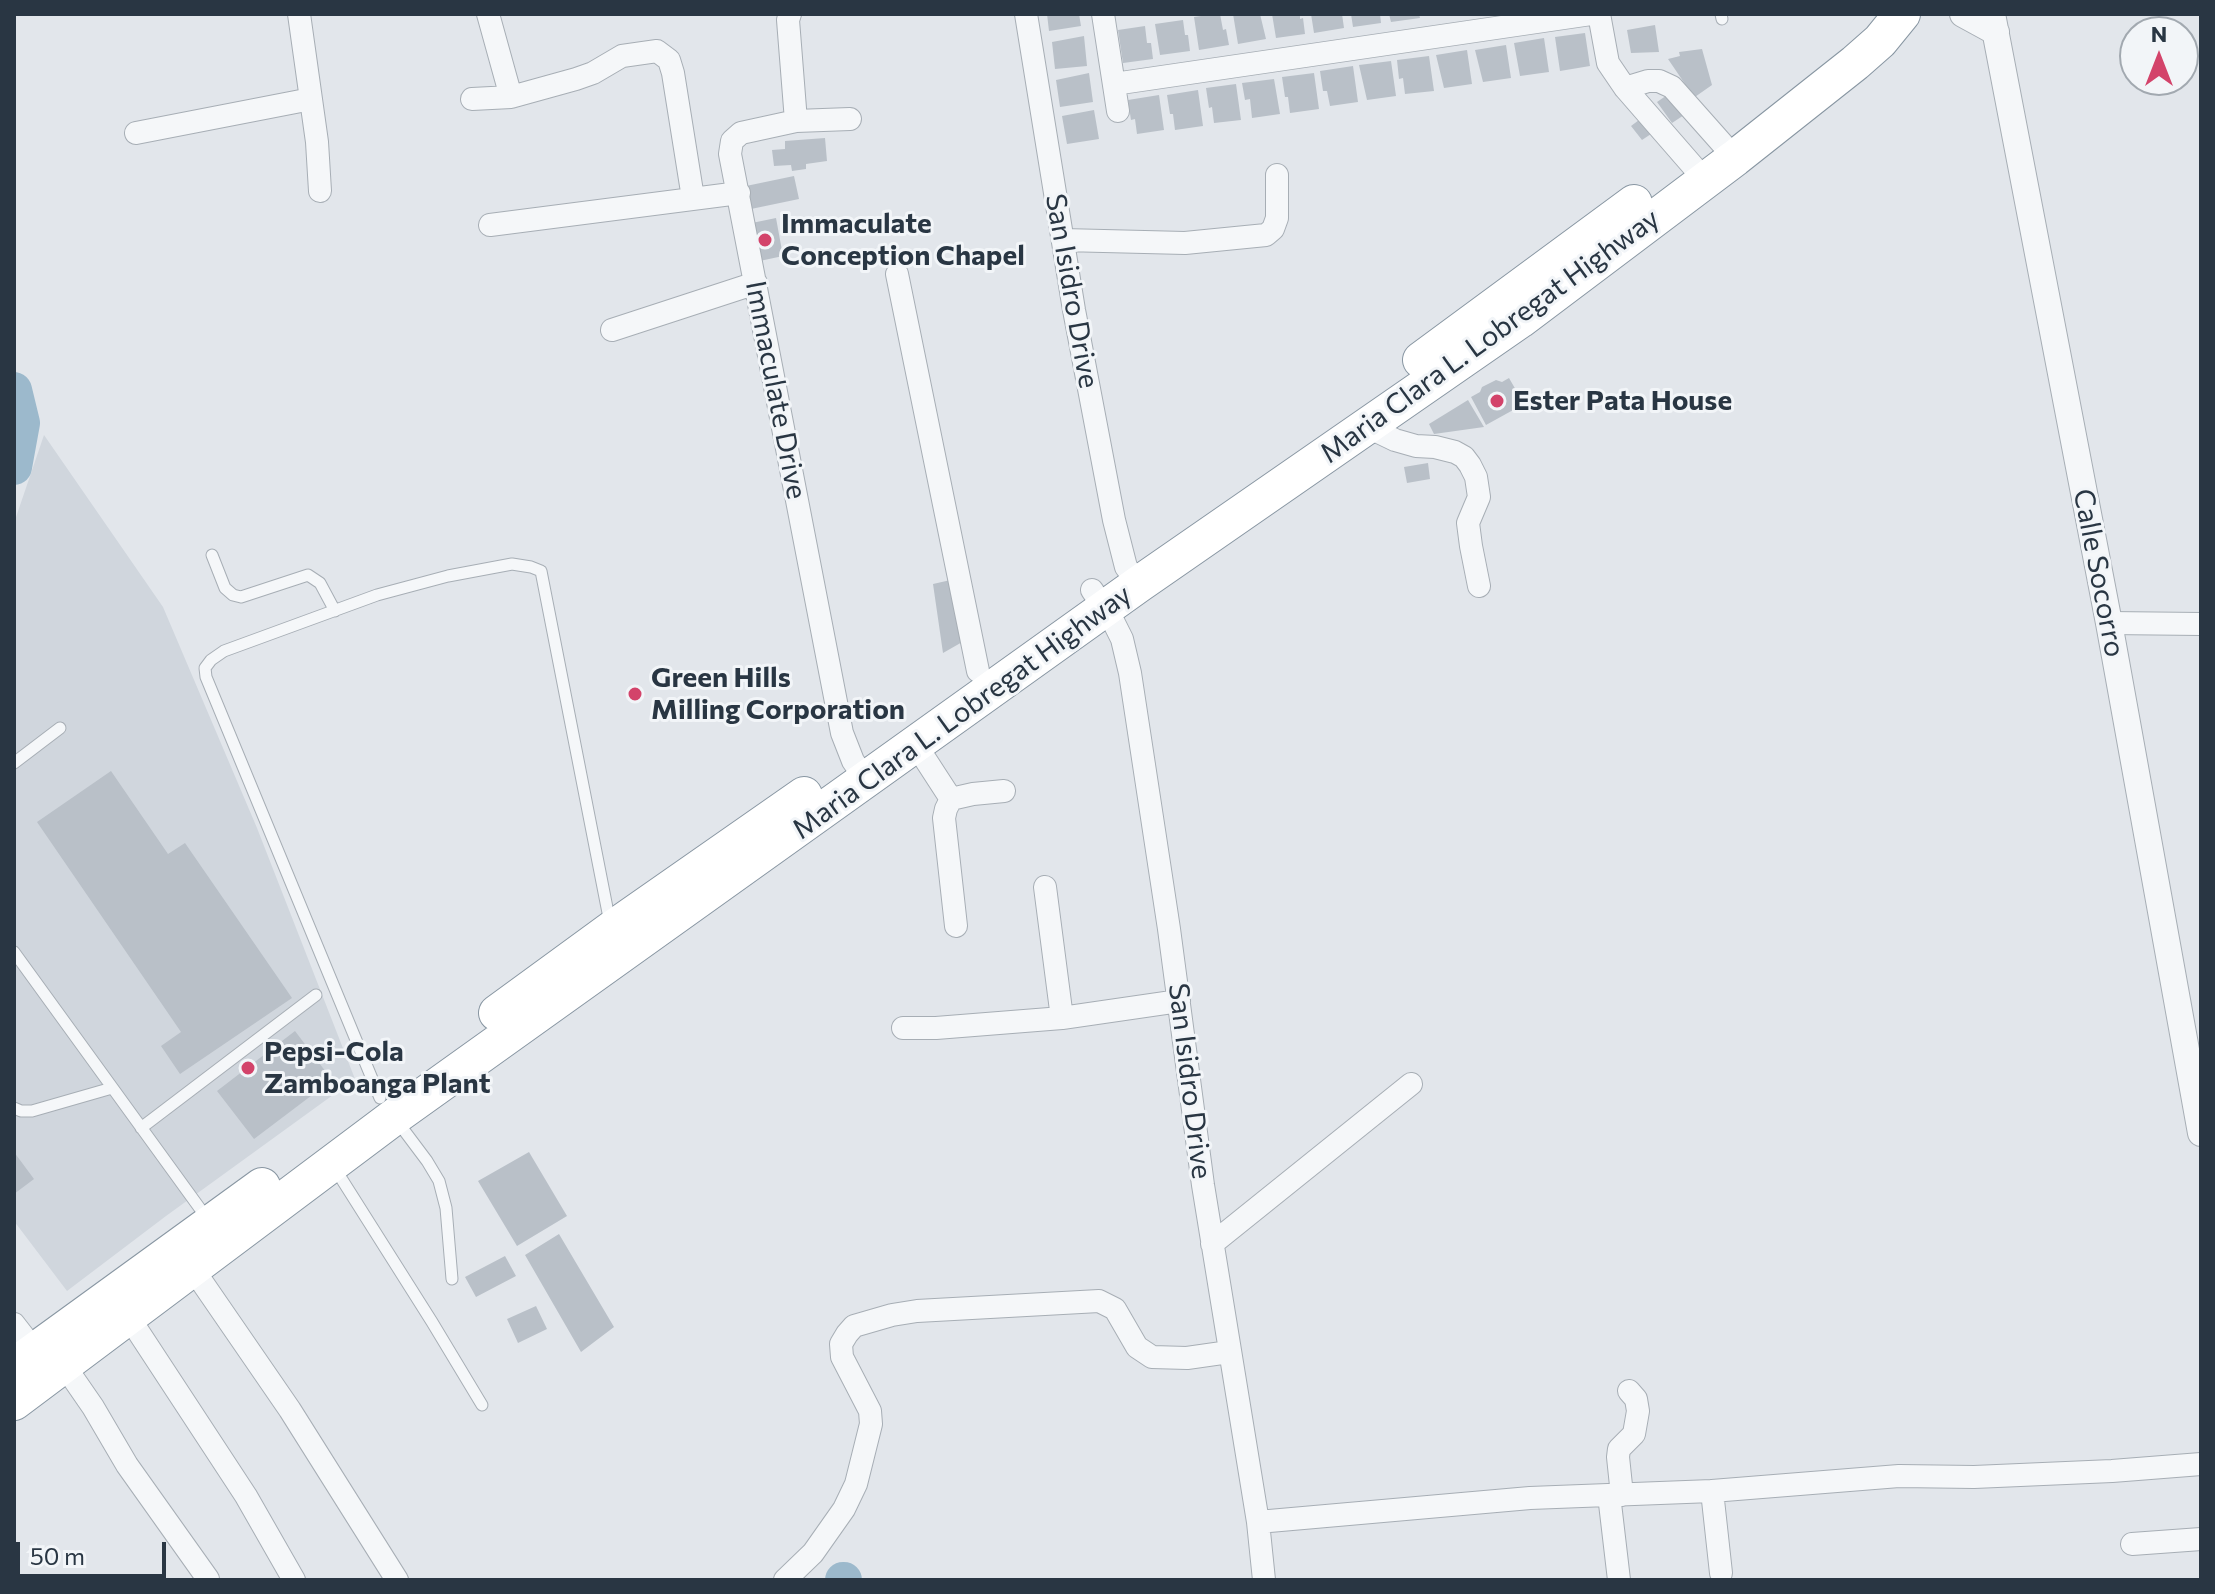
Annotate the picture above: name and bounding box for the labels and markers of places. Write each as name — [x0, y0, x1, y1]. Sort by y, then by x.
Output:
place label: Immaculate Conception Chapel — [781, 207, 1025, 273]
marker: Immaculate Conception Chapel — [756, 231, 774, 249]
place label: Ester Pata House — [1513, 384, 1732, 418]
marker: Ester Pata House — [1488, 392, 1506, 410]
place label: Green Hills Milling Corporation — [651, 661, 905, 727]
marker: Green Hills Milling Corporation — [626, 685, 644, 703]
place label: Pepsi-Cola Zamboanga Plant — [264, 1035, 491, 1101]
marker: Pepsi-Cola Zamboanga Plant — [239, 1059, 257, 1077]

